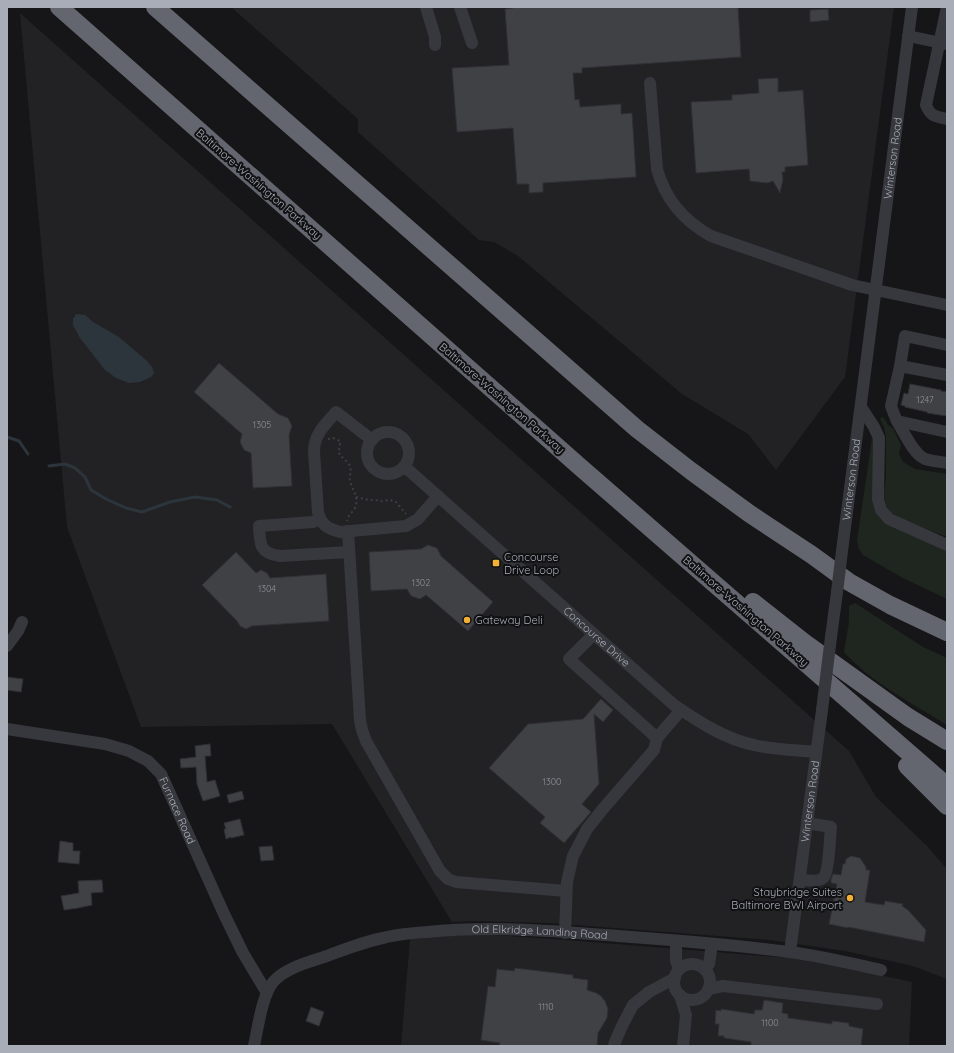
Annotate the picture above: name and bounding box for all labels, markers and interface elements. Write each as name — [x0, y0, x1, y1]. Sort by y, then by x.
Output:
street label: Winterson Road — [880, 117, 905, 200]
street label: Baltimore-Washington Parkway — [193, 126, 325, 242]
street label: Baltimore-Washington Parkway — [436, 340, 568, 456]
house number: 1247 — [916, 394, 934, 405]
house number: 1305 — [253, 419, 271, 430]
street label: Winterson Road — [839, 438, 863, 521]
place label: Concourse Drive Loop — [504, 550, 560, 577]
street label: Baltimore-Washington Parkway — [680, 553, 812, 669]
marker: Concourse Drive Loop — [491, 558, 501, 568]
house number: 1302 — [412, 577, 430, 588]
house number: 1304 — [258, 583, 276, 594]
street label: Concourse Drive — [561, 604, 633, 670]
place label: Gateway Deli — [475, 613, 543, 627]
marker: Gateway Deli — [462, 615, 472, 625]
street label: Winterson Road — [798, 760, 822, 843]
street label: Furnace Road — [156, 775, 199, 846]
house number: 1300 — [543, 776, 561, 787]
place label: Staybridge Suites Baltimore BWI Airport — [731, 885, 842, 912]
marker: Staybridge Suites Baltimore BWI Airport — [845, 893, 855, 903]
street label: Old Elkridge Landing Road — [472, 922, 608, 942]
house number: 1110 — [538, 1001, 554, 1012]
house number: 1100 — [761, 1017, 779, 1028]

